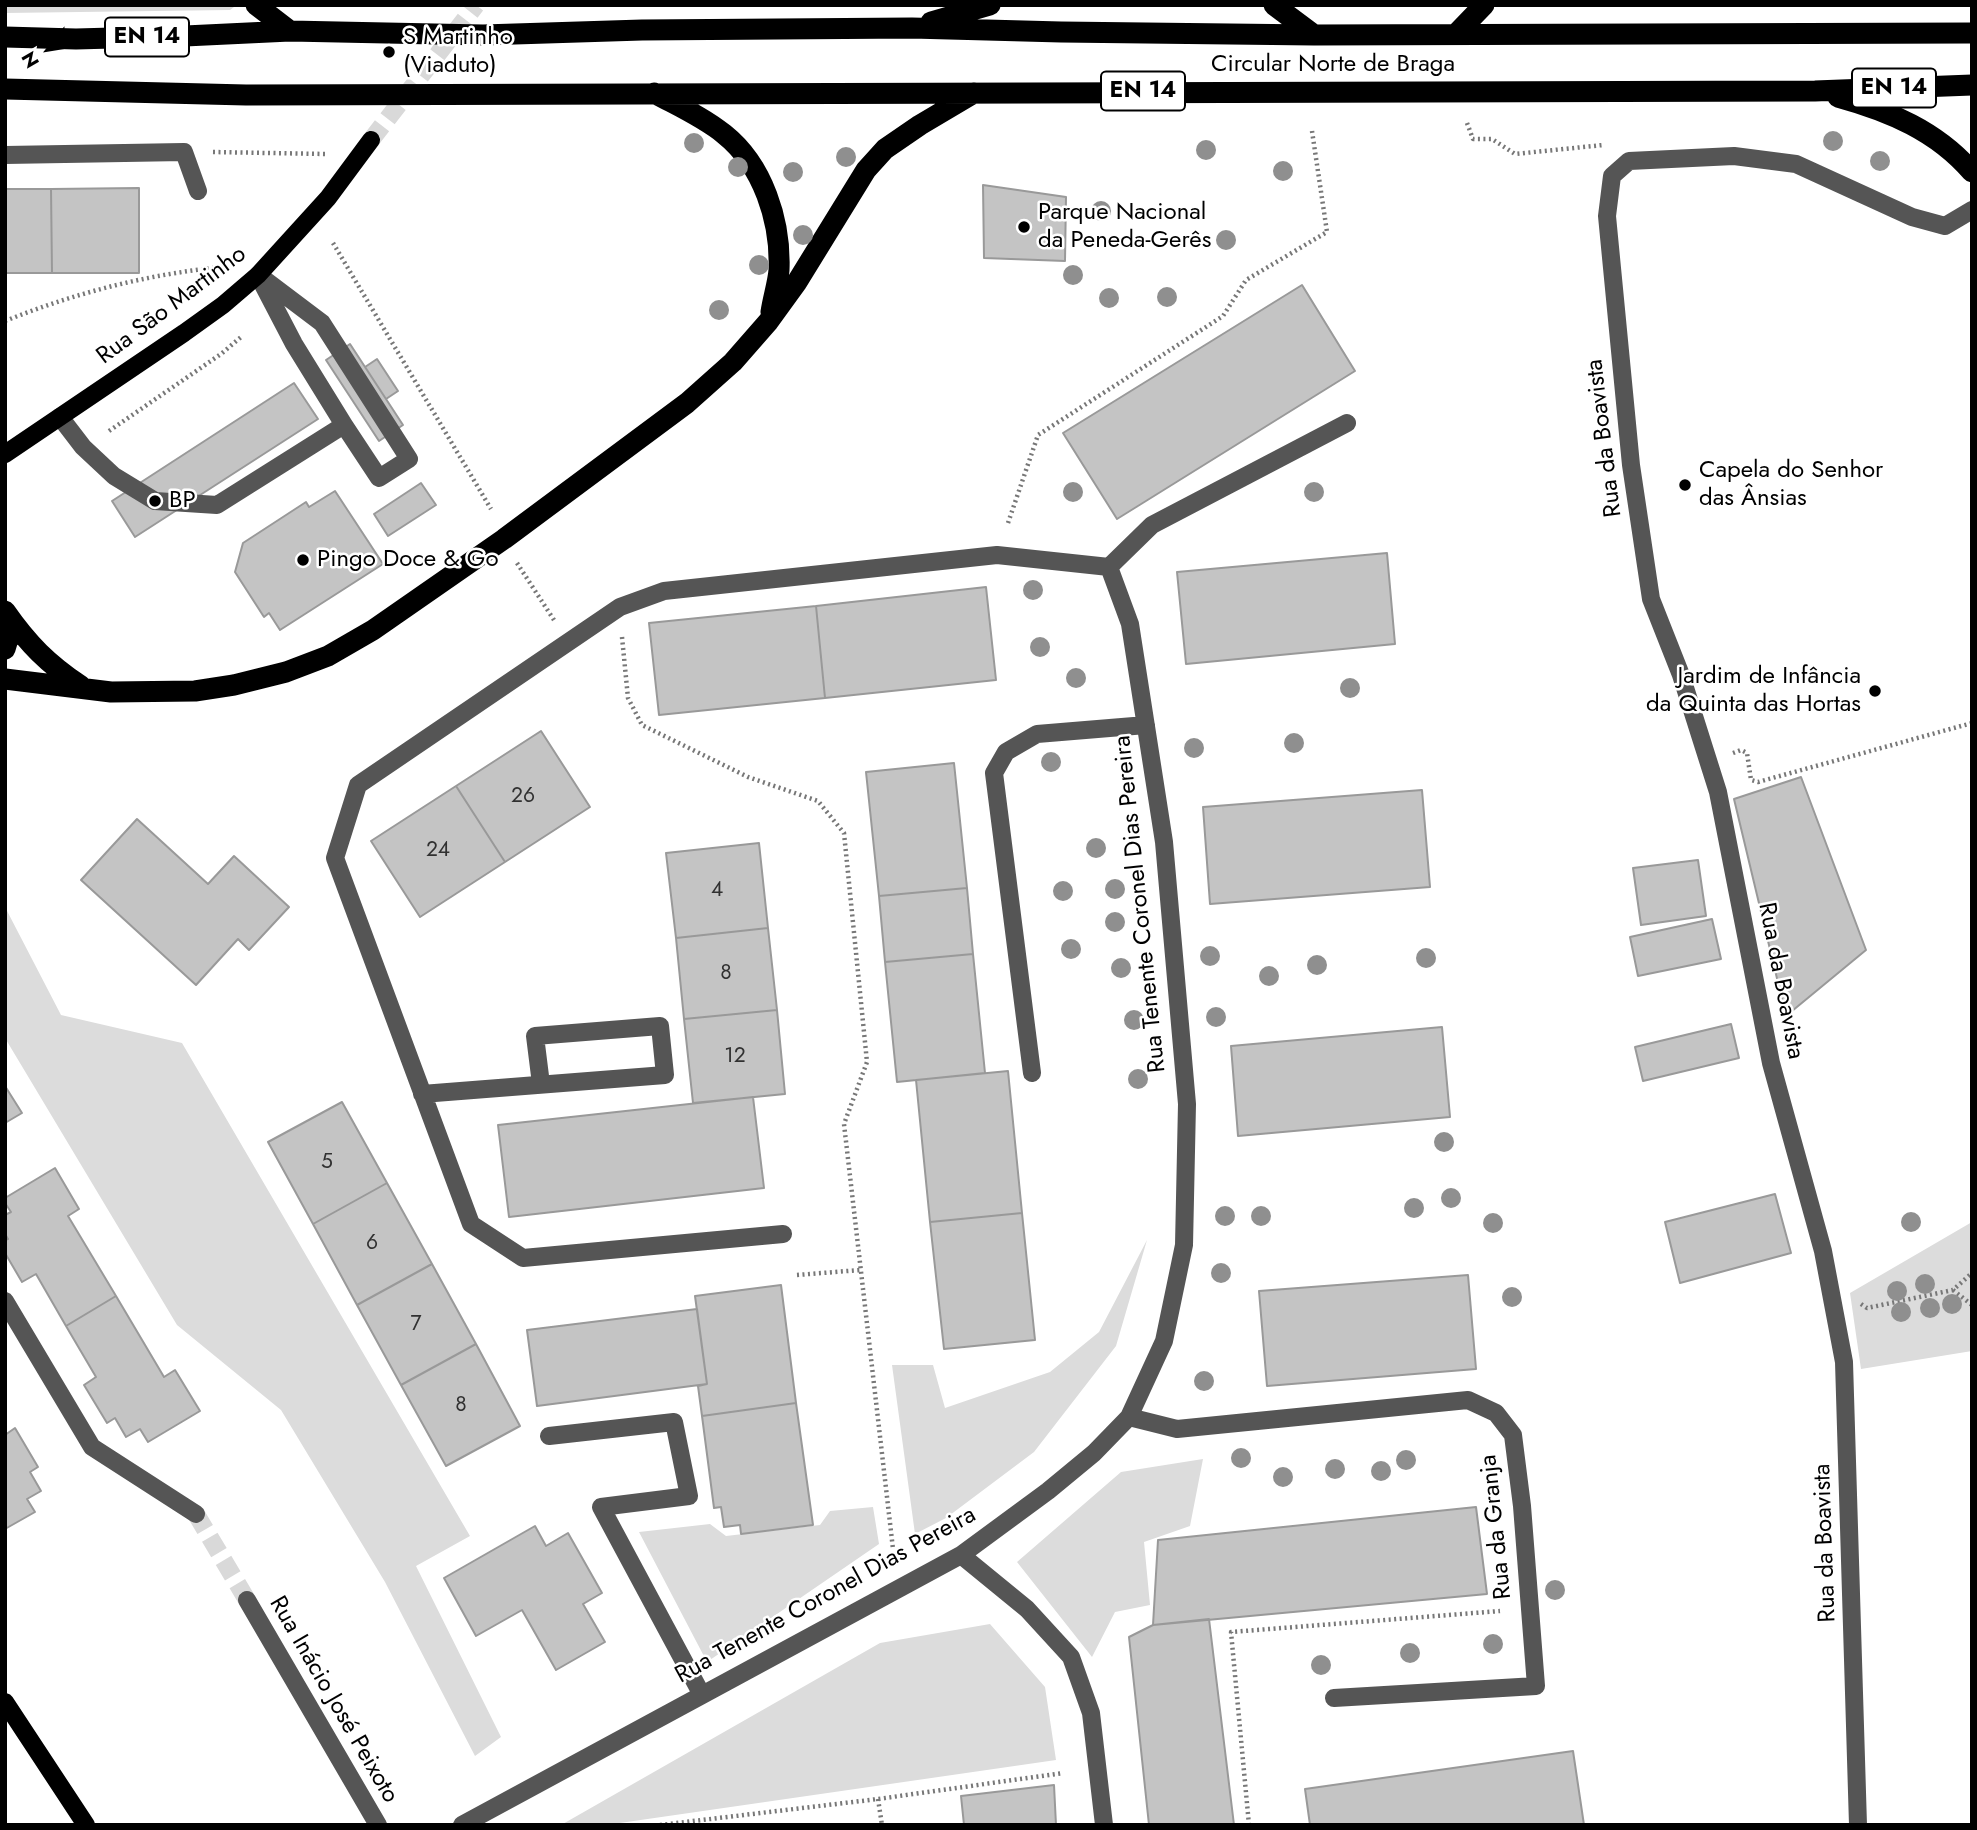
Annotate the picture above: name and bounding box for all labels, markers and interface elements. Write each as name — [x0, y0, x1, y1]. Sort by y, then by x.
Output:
north arrow — [14, 14, 84, 84]
road number: EN 14 — [105, 18, 189, 56]
place label: S Martinho (Viaduto) — [403, 24, 513, 80]
marker: S Martinho (Viaduto) — [381, 44, 397, 60]
text: N — [15, 46, 46, 73]
street label: Circular Norte de Braga — [1211, 51, 1455, 79]
road number: EN 14 — [1852, 68, 1936, 108]
road number: EN 14 — [1101, 72, 1185, 110]
place label: Parque Nacional da Peneda-Gerês — [1038, 199, 1211, 255]
marker: Parque Nacional da Peneda-Gerês — [1016, 219, 1032, 235]
street label: Rua São Martinho — [92, 241, 252, 371]
street label: Rua da Boavista — [1581, 357, 1629, 519]
place label: Capela do Senhor das Ânsias — [1699, 457, 1883, 513]
marker: Capela do Senhor das Ânsias — [1677, 477, 1693, 493]
place label: BP — [169, 487, 196, 515]
marker: BP — [147, 493, 163, 509]
place label: Pingo Doce & Go — [317, 546, 499, 574]
marker: Pingo Doce & Go — [295, 552, 311, 568]
place label: Jardim de Infância da Quinta das Hortas — [1646, 663, 1861, 719]
marker: Jardim de Infância da Quinta das Hortas — [1867, 683, 1883, 699]
street label: Rua Tenente Coronel Dias Pereira — [1109, 734, 1173, 1074]
house number: 26 — [511, 784, 535, 810]
house number: 24 — [426, 838, 450, 864]
house number: 4 — [711, 878, 723, 904]
street label: Rua da Boavista — [1751, 900, 1809, 1062]
house number: 8 — [720, 961, 732, 987]
house number: 12 — [724, 1044, 746, 1070]
house number: 5 — [321, 1150, 333, 1176]
house number: 6 — [366, 1231, 378, 1257]
house number: 7 — [410, 1312, 422, 1338]
house number: 8 — [455, 1393, 467, 1419]
street label: Rua da Granja — [1475, 1453, 1519, 1601]
street label: Rua da Boavista — [1809, 1463, 1843, 1623]
street label: Rua Tenente Coronel Dias Pereira — [671, 1501, 981, 1691]
street label: Rua Inácio José Peixoto — [262, 1592, 404, 1808]

